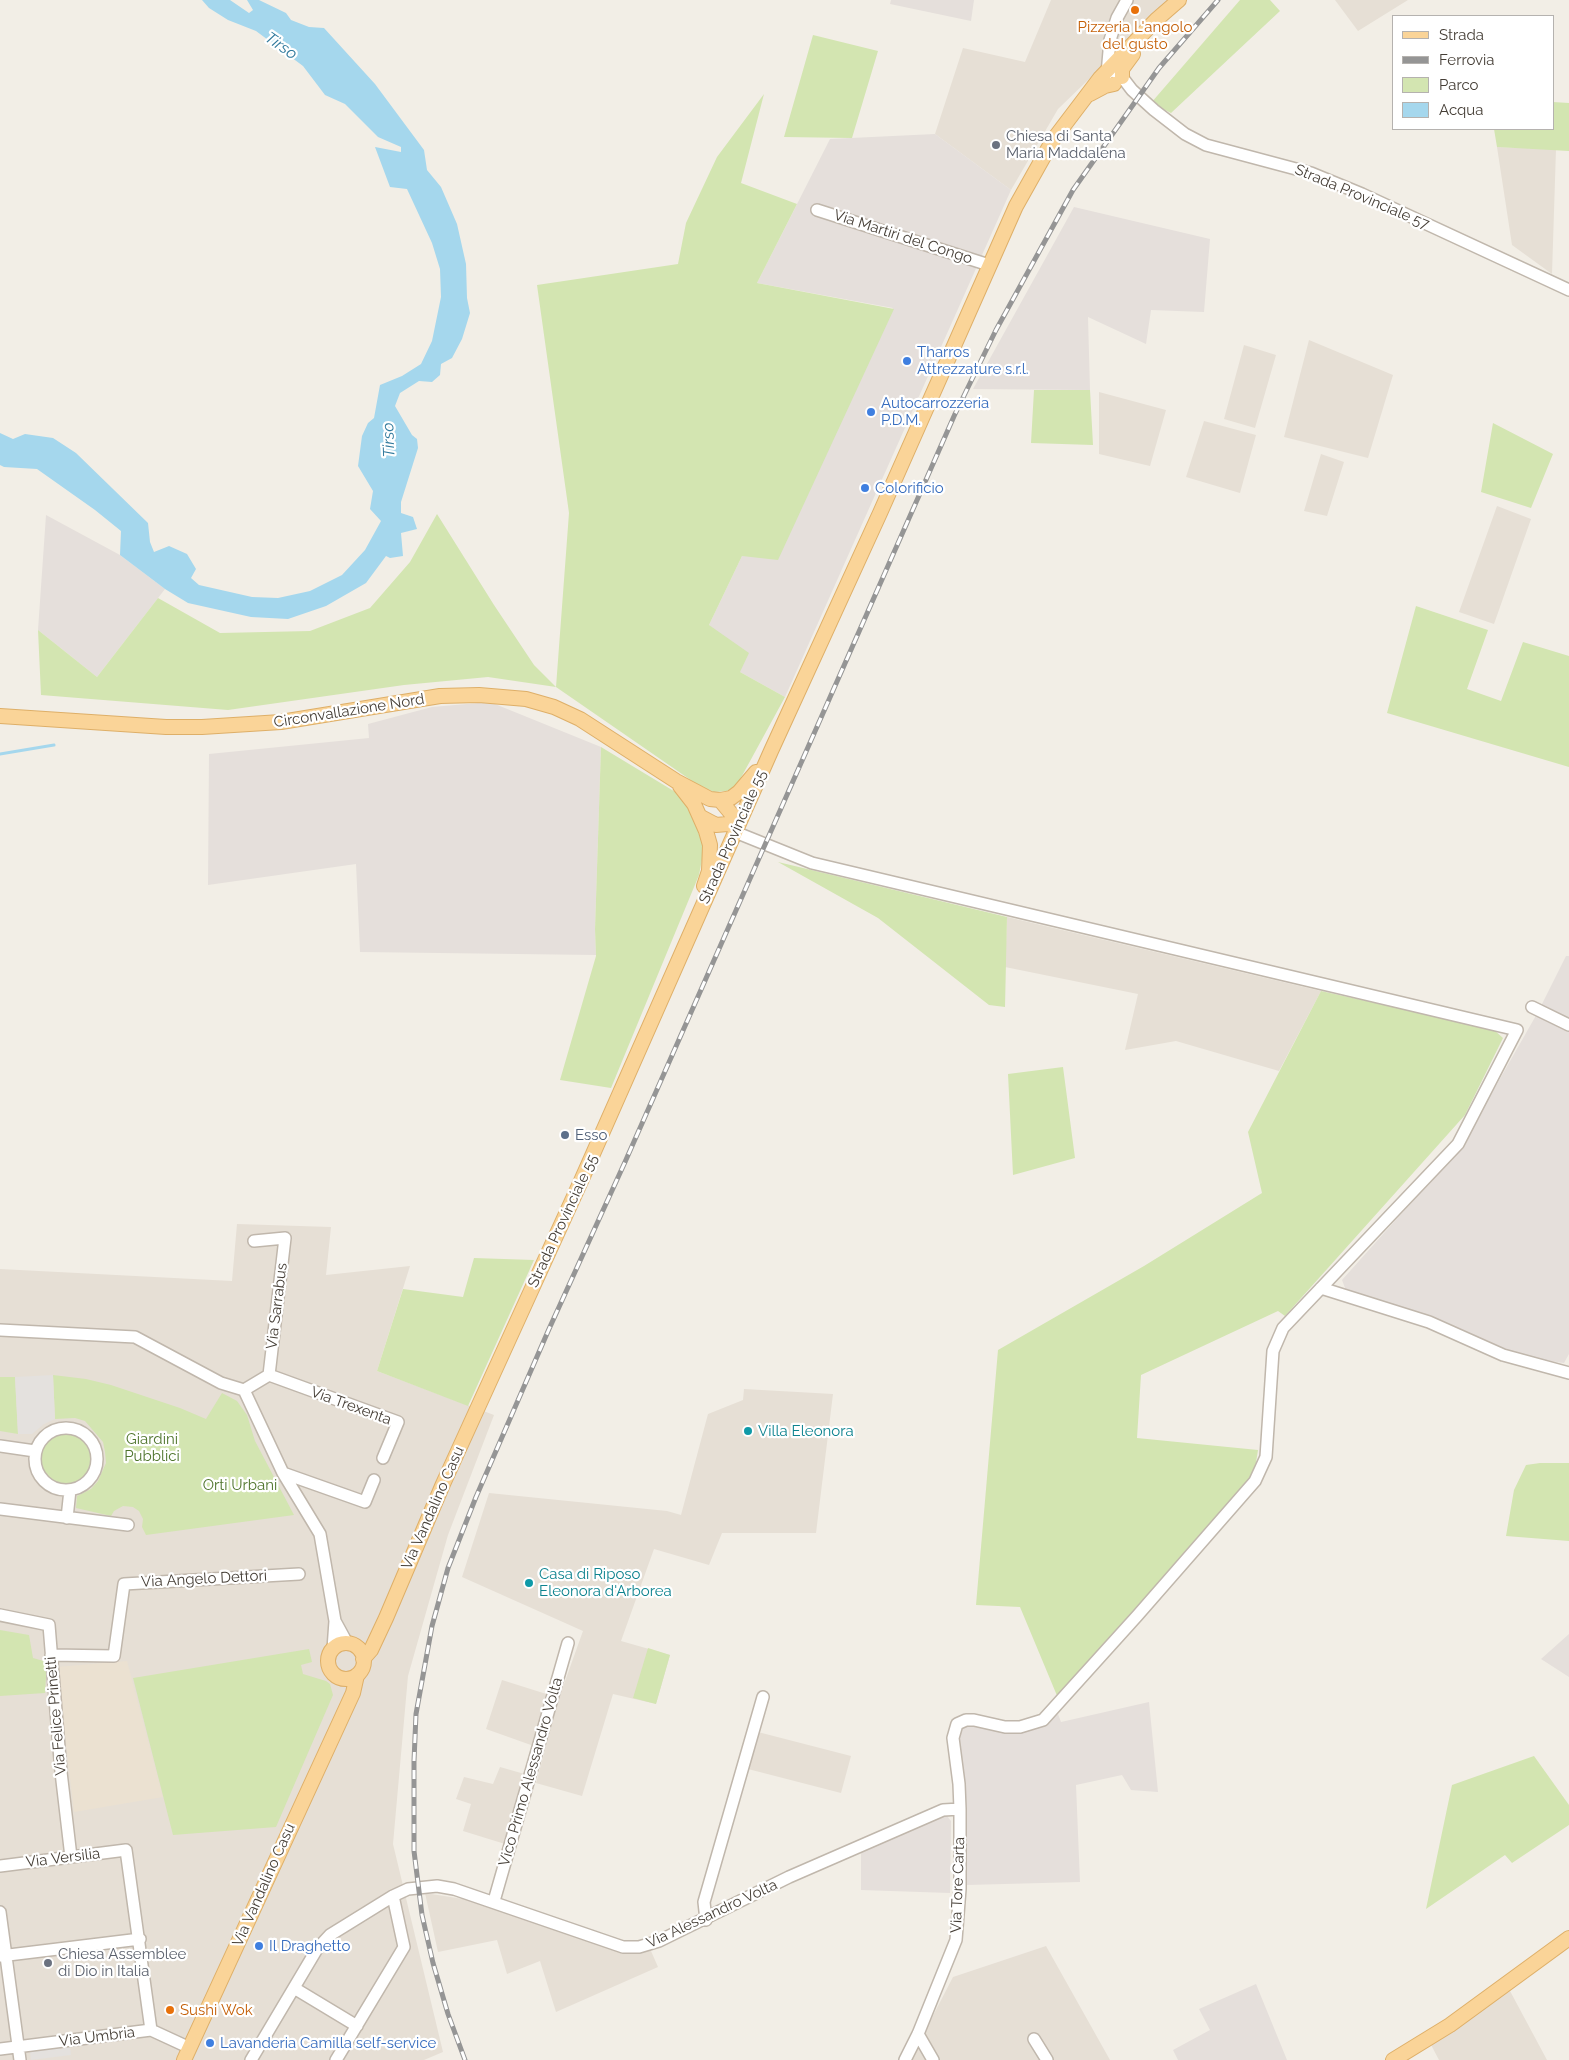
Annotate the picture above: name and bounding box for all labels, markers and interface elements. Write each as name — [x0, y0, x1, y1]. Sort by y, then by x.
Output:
marker: Pizzeria L'angolo del gusto — [1129, 4, 1141, 16]
legend — [1392, 15, 1554, 130]
place label: Pizzeria L'angolo del gusto — [1078, 18, 1192, 53]
text: Strada — [1439, 26, 1484, 44]
water label: Tirso — [261, 28, 301, 64]
text: Ferrovia — [1439, 51, 1495, 69]
text: Parco — [1439, 76, 1479, 94]
text: Acqua — [1439, 101, 1483, 119]
place label: Chiesa di Santa Maria Maddalena — [1006, 127, 1126, 162]
marker: Chiesa di Santa Maria Maddalena — [990, 139, 1002, 151]
street label: Strada Provinciale 57 — [1292, 161, 1432, 233]
street label: Via Martiri del Congo — [831, 206, 975, 268]
place label: Tharros Attrezzature s.r.l. — [917, 343, 1029, 378]
marker: Tharros Attrezzature s.r.l. — [901, 355, 913, 367]
place label: Autocarrozzeria P.D.M. — [881, 394, 989, 429]
marker: Autocarrozzeria P.D.M. — [865, 406, 877, 418]
water label: Tirso — [379, 422, 399, 458]
place label: Colorificio — [875, 479, 944, 497]
marker: Colorificio — [859, 482, 871, 494]
street label: Circonvallazione Nord — [272, 690, 426, 732]
street label: Strada Provinciale 55 — [695, 767, 771, 907]
place label: Esso — [575, 1126, 608, 1144]
marker: Esso — [559, 1129, 571, 1141]
street label: Strada Provinciale 55 — [524, 1152, 602, 1290]
street label: Via Sarrabus — [263, 1262, 291, 1350]
street label: Via Trexenta — [308, 1383, 394, 1429]
place label: Villa Eleonora — [758, 1422, 854, 1440]
marker: Villa Eleonora — [742, 1425, 754, 1437]
park label: Giardini Pubblici — [124, 1430, 180, 1465]
street label: Via Vandalino Casu — [398, 1444, 468, 1572]
park label: Orti Urbani — [203, 1476, 277, 1494]
place label: Casa di Riposo Eleonora d'Arborea — [539, 1565, 672, 1600]
street label: Via Angelo Dettori — [141, 1567, 267, 1591]
marker: Casa di Riposo Eleonora d'Arborea — [523, 1577, 535, 1589]
street label: Via Felice Prinetti — [42, 1656, 70, 1776]
street label: Vico Primo Alessandro Volta — [495, 1675, 567, 1869]
street label: Via Vandalino Casu — [229, 1821, 299, 1949]
street label: Via Tore Carta — [947, 1836, 969, 1934]
street label: Via Versilia — [25, 1845, 101, 1871]
street label: Via Alessandro Volta — [644, 1876, 780, 1952]
place label: Il Draghetto — [269, 1937, 350, 1955]
marker: Il Draghetto — [253, 1940, 265, 1952]
place label: Chiesa Assemblee di Dio in Italia — [58, 1945, 186, 1980]
marker: Chiesa Assemblee di Dio in Italia — [42, 1957, 54, 1969]
place label: Sushi Wok — [180, 2001, 253, 2019]
marker: Sushi Wok — [164, 2004, 176, 2016]
street label: Via Umbria — [58, 2023, 136, 2051]
place label: Lavanderia Camilla self-service — [220, 2034, 436, 2052]
marker: Lavanderia Camilla self-service — [204, 2037, 216, 2049]

